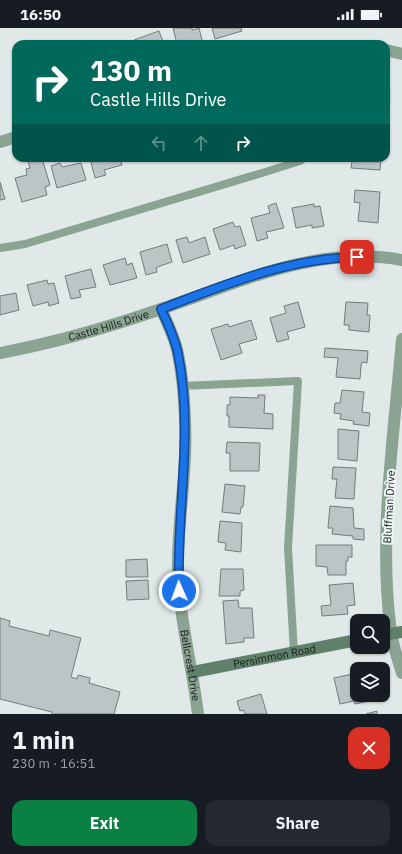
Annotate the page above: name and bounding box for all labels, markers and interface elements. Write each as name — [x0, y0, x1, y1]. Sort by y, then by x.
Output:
text: 16:50 — [20, 5, 61, 24]
text: 130 m — [90, 52, 172, 89]
icon: right — [24, 56, 76, 108]
text: Castle Hills Drive — [90, 88, 227, 111]
icon: left — [148, 132, 170, 154]
icon: ahead — [190, 132, 212, 154]
icon: right — [232, 132, 254, 154]
pin — [340, 240, 374, 274]
icon: arrive — [346, 246, 368, 268]
street label: Castle Hills Drive — [67, 307, 151, 344]
street label: Bluffman Drive — [380, 470, 398, 544]
position arrow — [158, 570, 200, 612]
map controls — [350, 614, 390, 702]
button: search — [350, 614, 390, 654]
street label: Bellcrest Drive — [177, 629, 203, 702]
street label: Persimmon Road — [232, 641, 317, 671]
button: layers — [350, 662, 390, 702]
text: 1 min — [12, 724, 75, 756]
button: close — [348, 727, 390, 769]
text: 230 m · 16:51 — [12, 755, 95, 772]
button: Exit — [12, 800, 197, 846]
button: Share — [205, 800, 390, 846]

